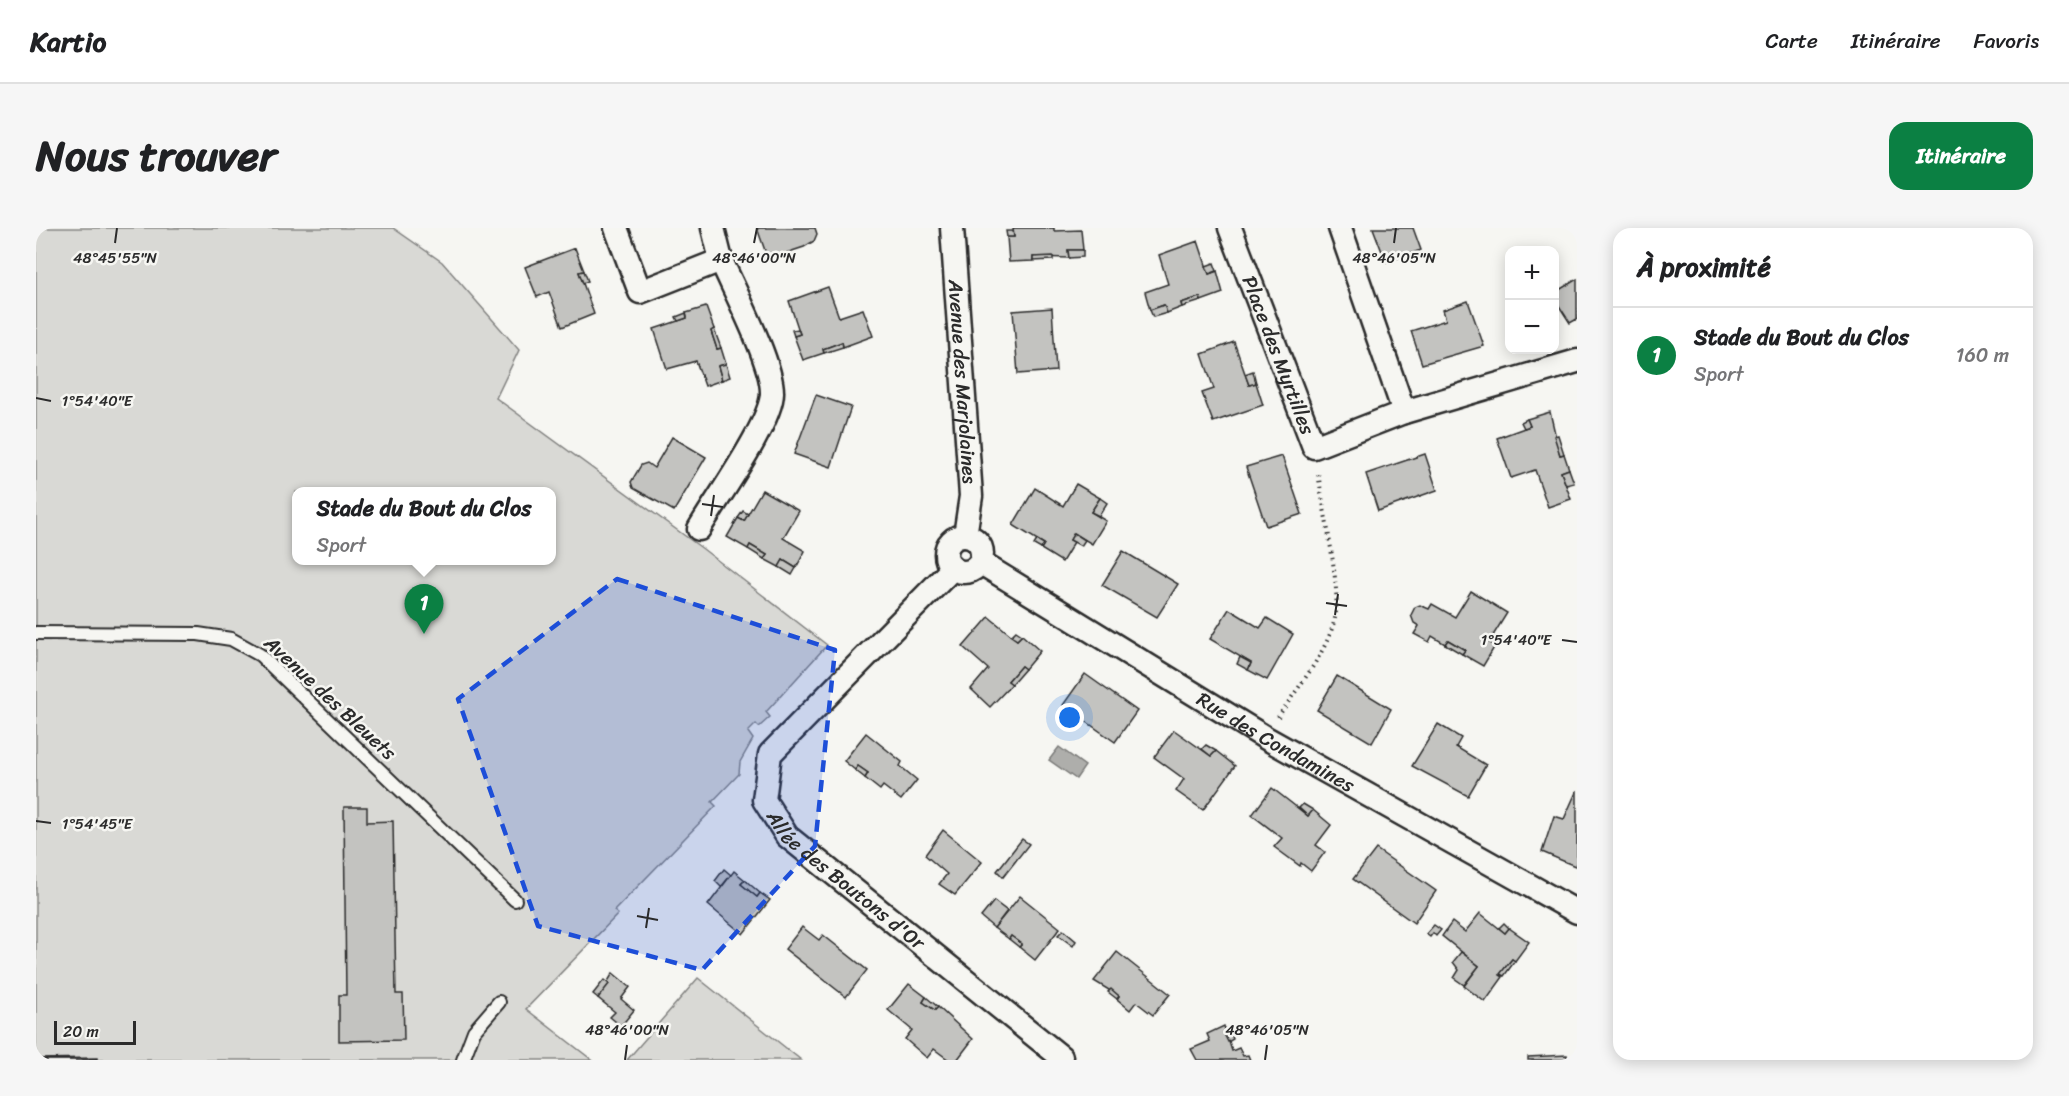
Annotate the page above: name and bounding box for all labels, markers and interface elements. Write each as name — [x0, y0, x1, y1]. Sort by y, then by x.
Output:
text: Kartio — [30, 17, 106, 66]
text: Carte — [1766, 22, 1818, 60]
text: Itinéraire — [1851, 22, 1941, 60]
text: Favoris — [1974, 22, 2039, 60]
text: Nous trouver — [36, 119, 276, 193]
button: Itinéraire — [1889, 122, 2033, 190]
text: À proximité — [1637, 244, 1771, 290]
text: 48°45'55"N — [73, 245, 158, 271]
text: 48°46'00"N — [712, 245, 797, 271]
text: 48°46'05"N — [1352, 245, 1436, 271]
map controls — [1505, 246, 1559, 354]
button: + — [1505, 246, 1559, 300]
street label: Place des Myrtilles — [1232, 270, 1325, 440]
street label: Avenue des Marjolaines — [938, 277, 988, 486]
button: − — [1505, 300, 1559, 354]
text: Stade du Bout du Clos — [1694, 318, 1909, 357]
text: 1 — [1652, 338, 1661, 373]
text: 160 m — [1956, 338, 2009, 373]
text: Sport — [1694, 357, 1744, 392]
text: 1°54'40"E — [62, 388, 134, 414]
popup — [292, 487, 556, 565]
text: Stade du Bout du Clos — [317, 489, 531, 528]
text: Sport — [317, 528, 366, 563]
pin: 1 — [404, 584, 444, 634]
street label: Avenue des Bleuets — [255, 626, 405, 770]
text: 1°54'40"E — [1481, 627, 1553, 653]
street label: Rue des Condamines — [1190, 682, 1362, 802]
your location — [1055, 703, 1084, 732]
street label: Allée des Boutons d'Or — [757, 802, 934, 959]
text: 1°54'45"E — [62, 811, 134, 837]
text: 20 m — [63, 1017, 99, 1046]
text: 48°46'00"N — [585, 1017, 670, 1043]
text: 48°46'05"N — [1225, 1017, 1309, 1043]
scale bar — [54, 1018, 136, 1046]

